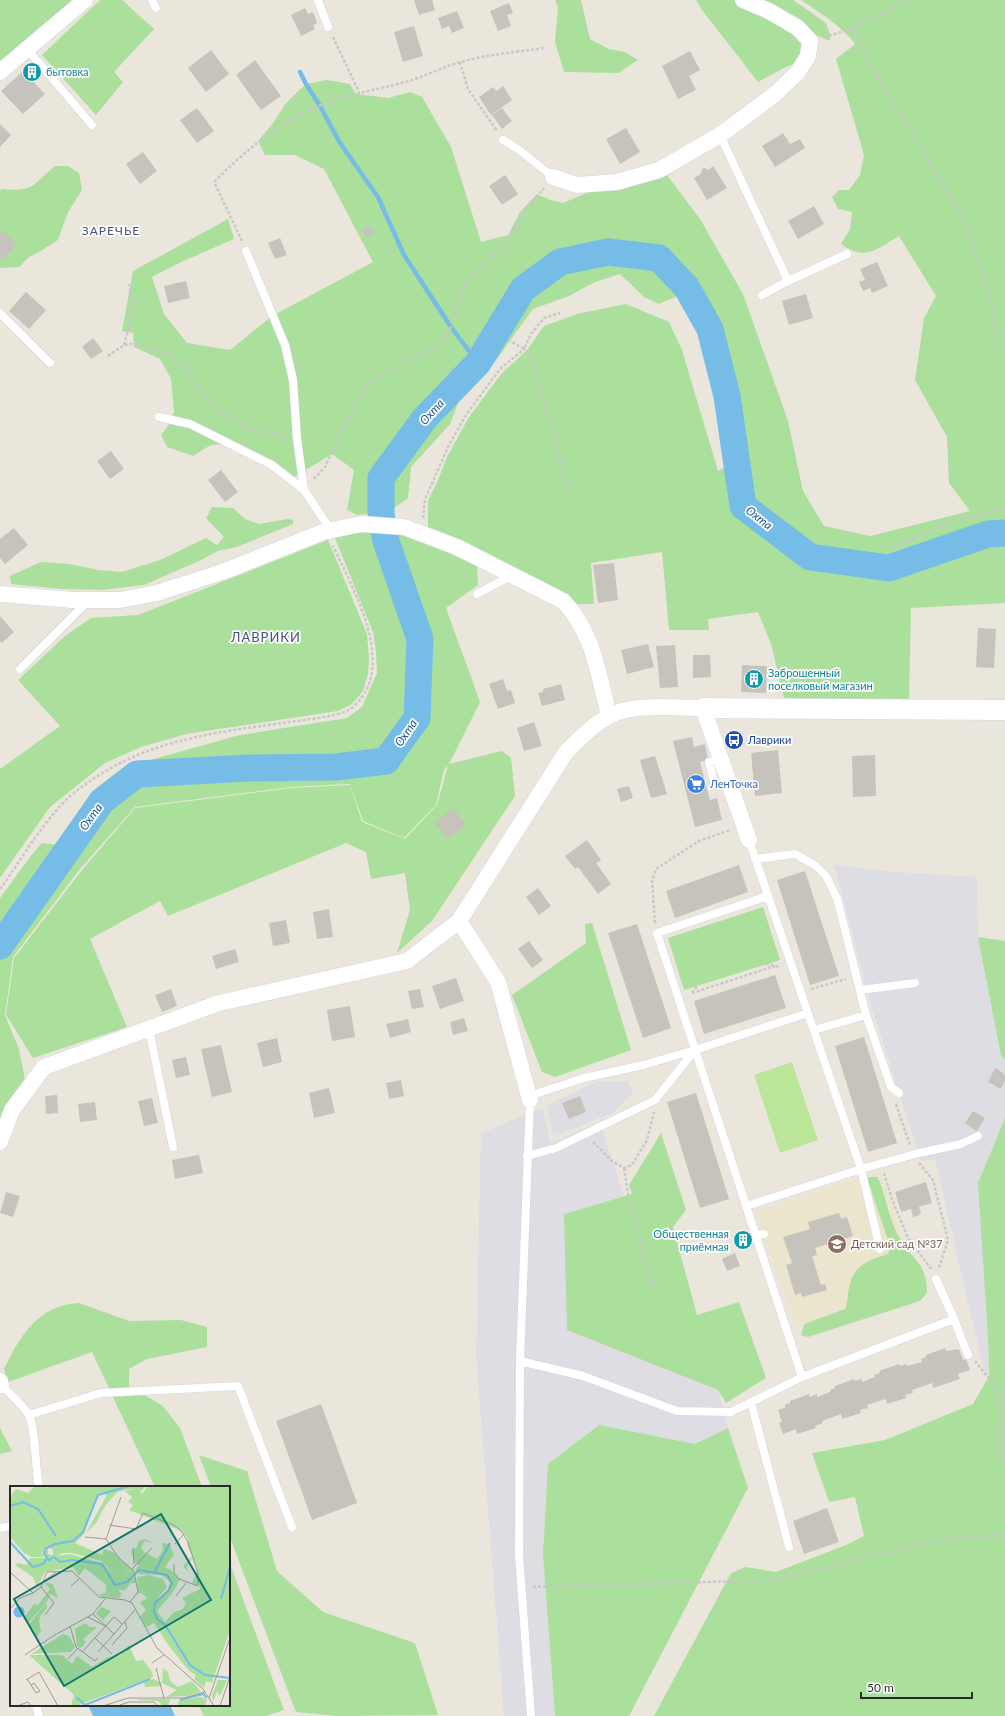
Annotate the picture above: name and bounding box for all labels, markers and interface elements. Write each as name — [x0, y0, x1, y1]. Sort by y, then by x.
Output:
building icon: бытовка — [21, 61, 43, 83]
place label: бытовка — [46, 65, 89, 78]
district label: ЗАРЕЧЬЕ — [82, 223, 140, 238]
water label: Охта — [416, 396, 447, 428]
water label: Охта — [743, 503, 776, 533]
district label: ЛАВРИКИ — [230, 629, 301, 645]
place label: Заброшенный поселковый магазин — [768, 666, 873, 692]
building icon: Заброшенный поселковый магазин — [743, 668, 765, 690]
water label: Охта — [391, 716, 420, 749]
bus stop icon: Лаврики — [723, 729, 745, 751]
place label: Лаврики — [747, 733, 791, 746]
supermarket icon: ЛенТочка — [685, 773, 707, 795]
place label: ЛенТочка — [709, 777, 758, 790]
water label: Охта — [76, 800, 105, 833]
place label: Общественная приёмная — [653, 1227, 729, 1253]
building icon: Общественная приёмная — [732, 1229, 754, 1251]
school or university icon: Детский сад №37 — [826, 1233, 848, 1255]
place label: Детский сад №37 — [851, 1237, 943, 1250]
inset map — [10, 1486, 230, 1706]
scale bar — [861, 1674, 972, 1700]
text: 50 m — [867, 1680, 894, 1695]

